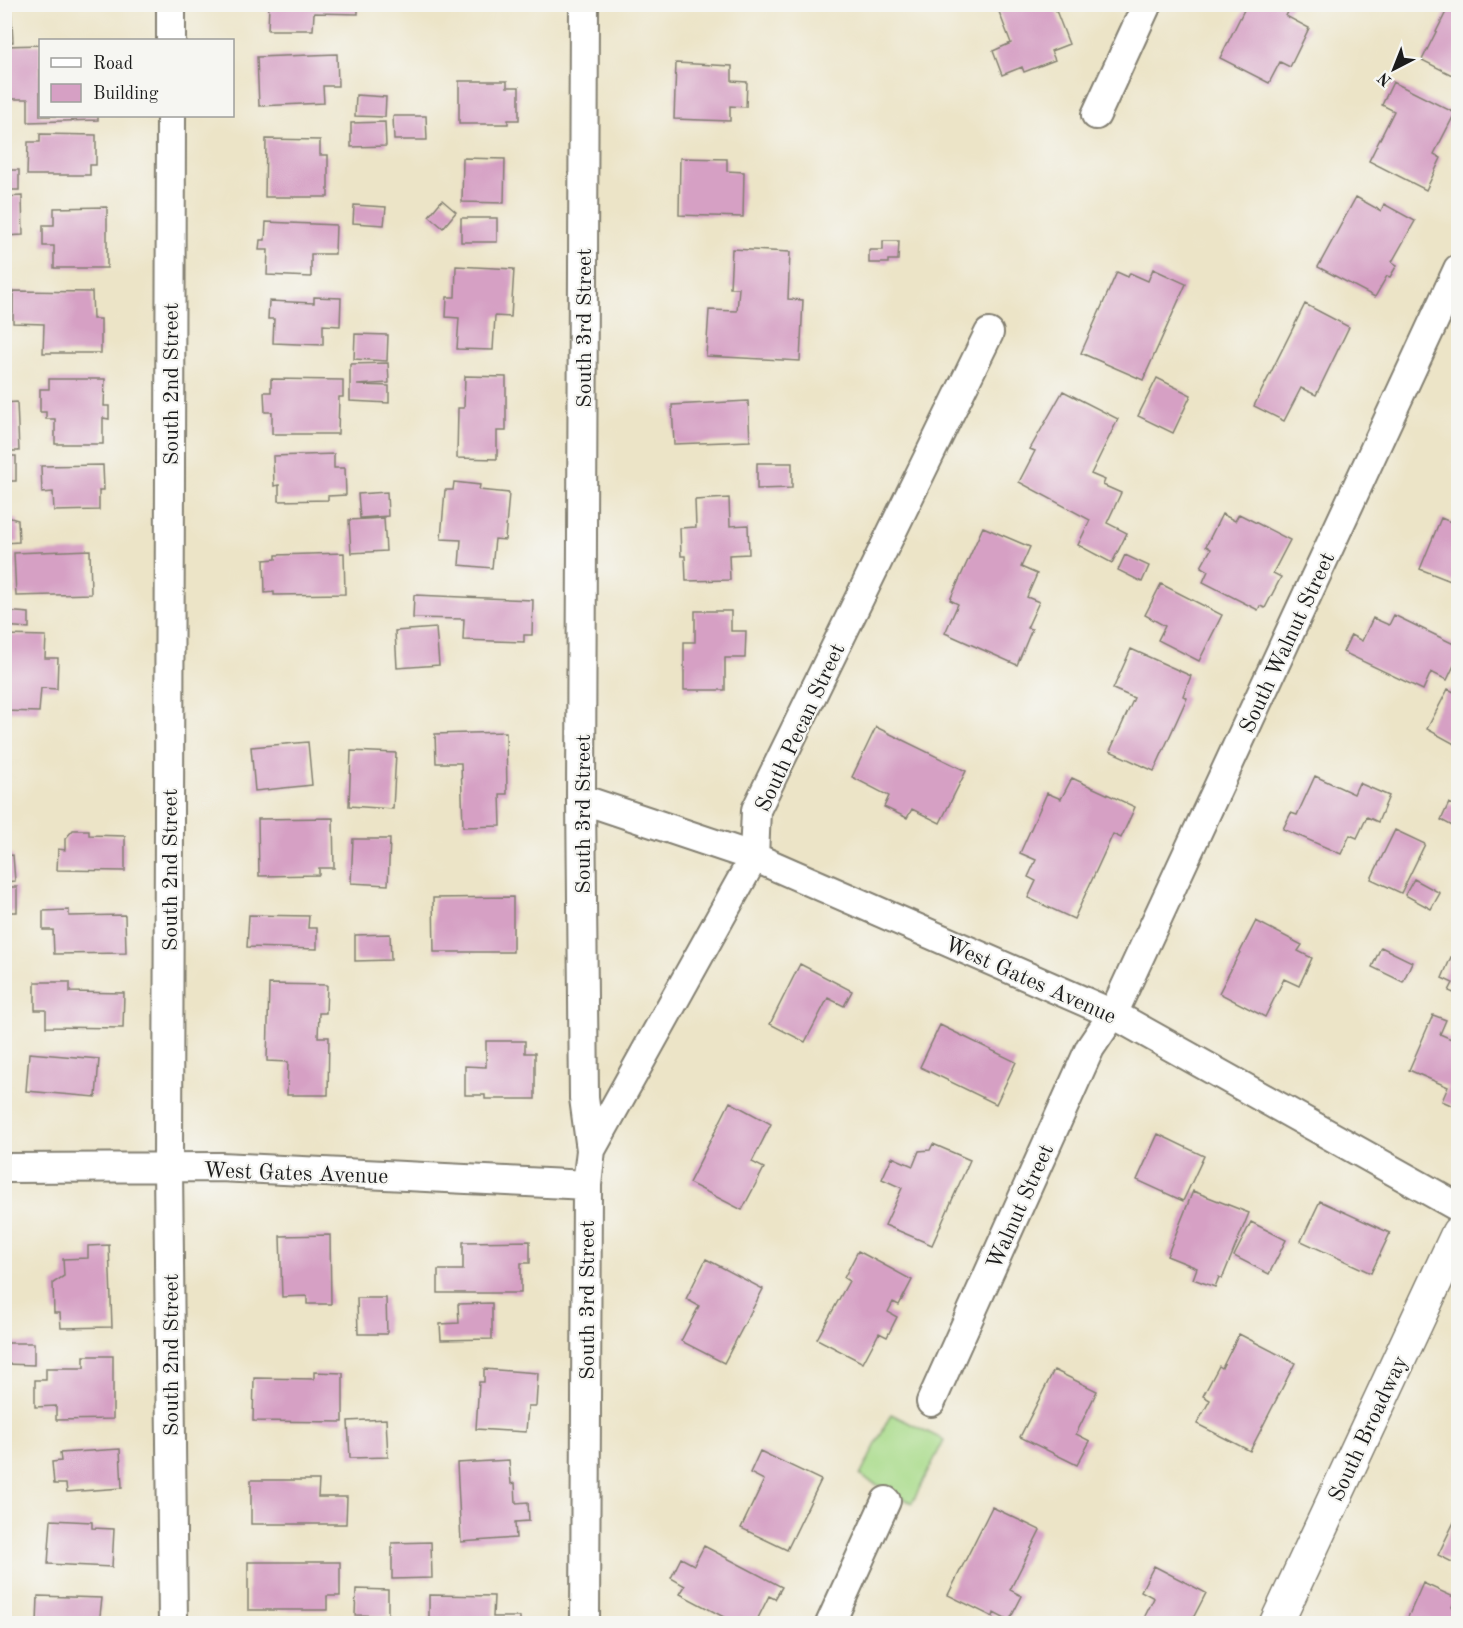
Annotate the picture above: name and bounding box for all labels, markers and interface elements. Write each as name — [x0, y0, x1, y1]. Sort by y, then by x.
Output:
legend — [39, 39, 234, 117]
north arrow — [1364, 39, 1424, 99]
text: Road — [93, 55, 133, 73]
text: N — [1375, 68, 1395, 89]
text: Building — [93, 85, 159, 103]
street label: South 3rd Street — [574, 248, 596, 408]
street label: South 2nd Street — [161, 303, 183, 465]
street label: South Walnut Street — [1236, 549, 1339, 737]
street label: South Pecan Street — [752, 640, 849, 815]
street label: South 3rd Street — [573, 734, 595, 894]
street label: South 2nd Street — [160, 789, 182, 951]
street label: West Gates Avenue — [941, 933, 1119, 1029]
street label: Walnut Street — [983, 1141, 1058, 1273]
street label: West Gates Avenue — [203, 1160, 389, 1188]
street label: South 3rd Street — [577, 1220, 599, 1380]
street label: South 2nd Street — [161, 1274, 183, 1436]
street label: South Broadway — [1325, 1352, 1412, 1505]

